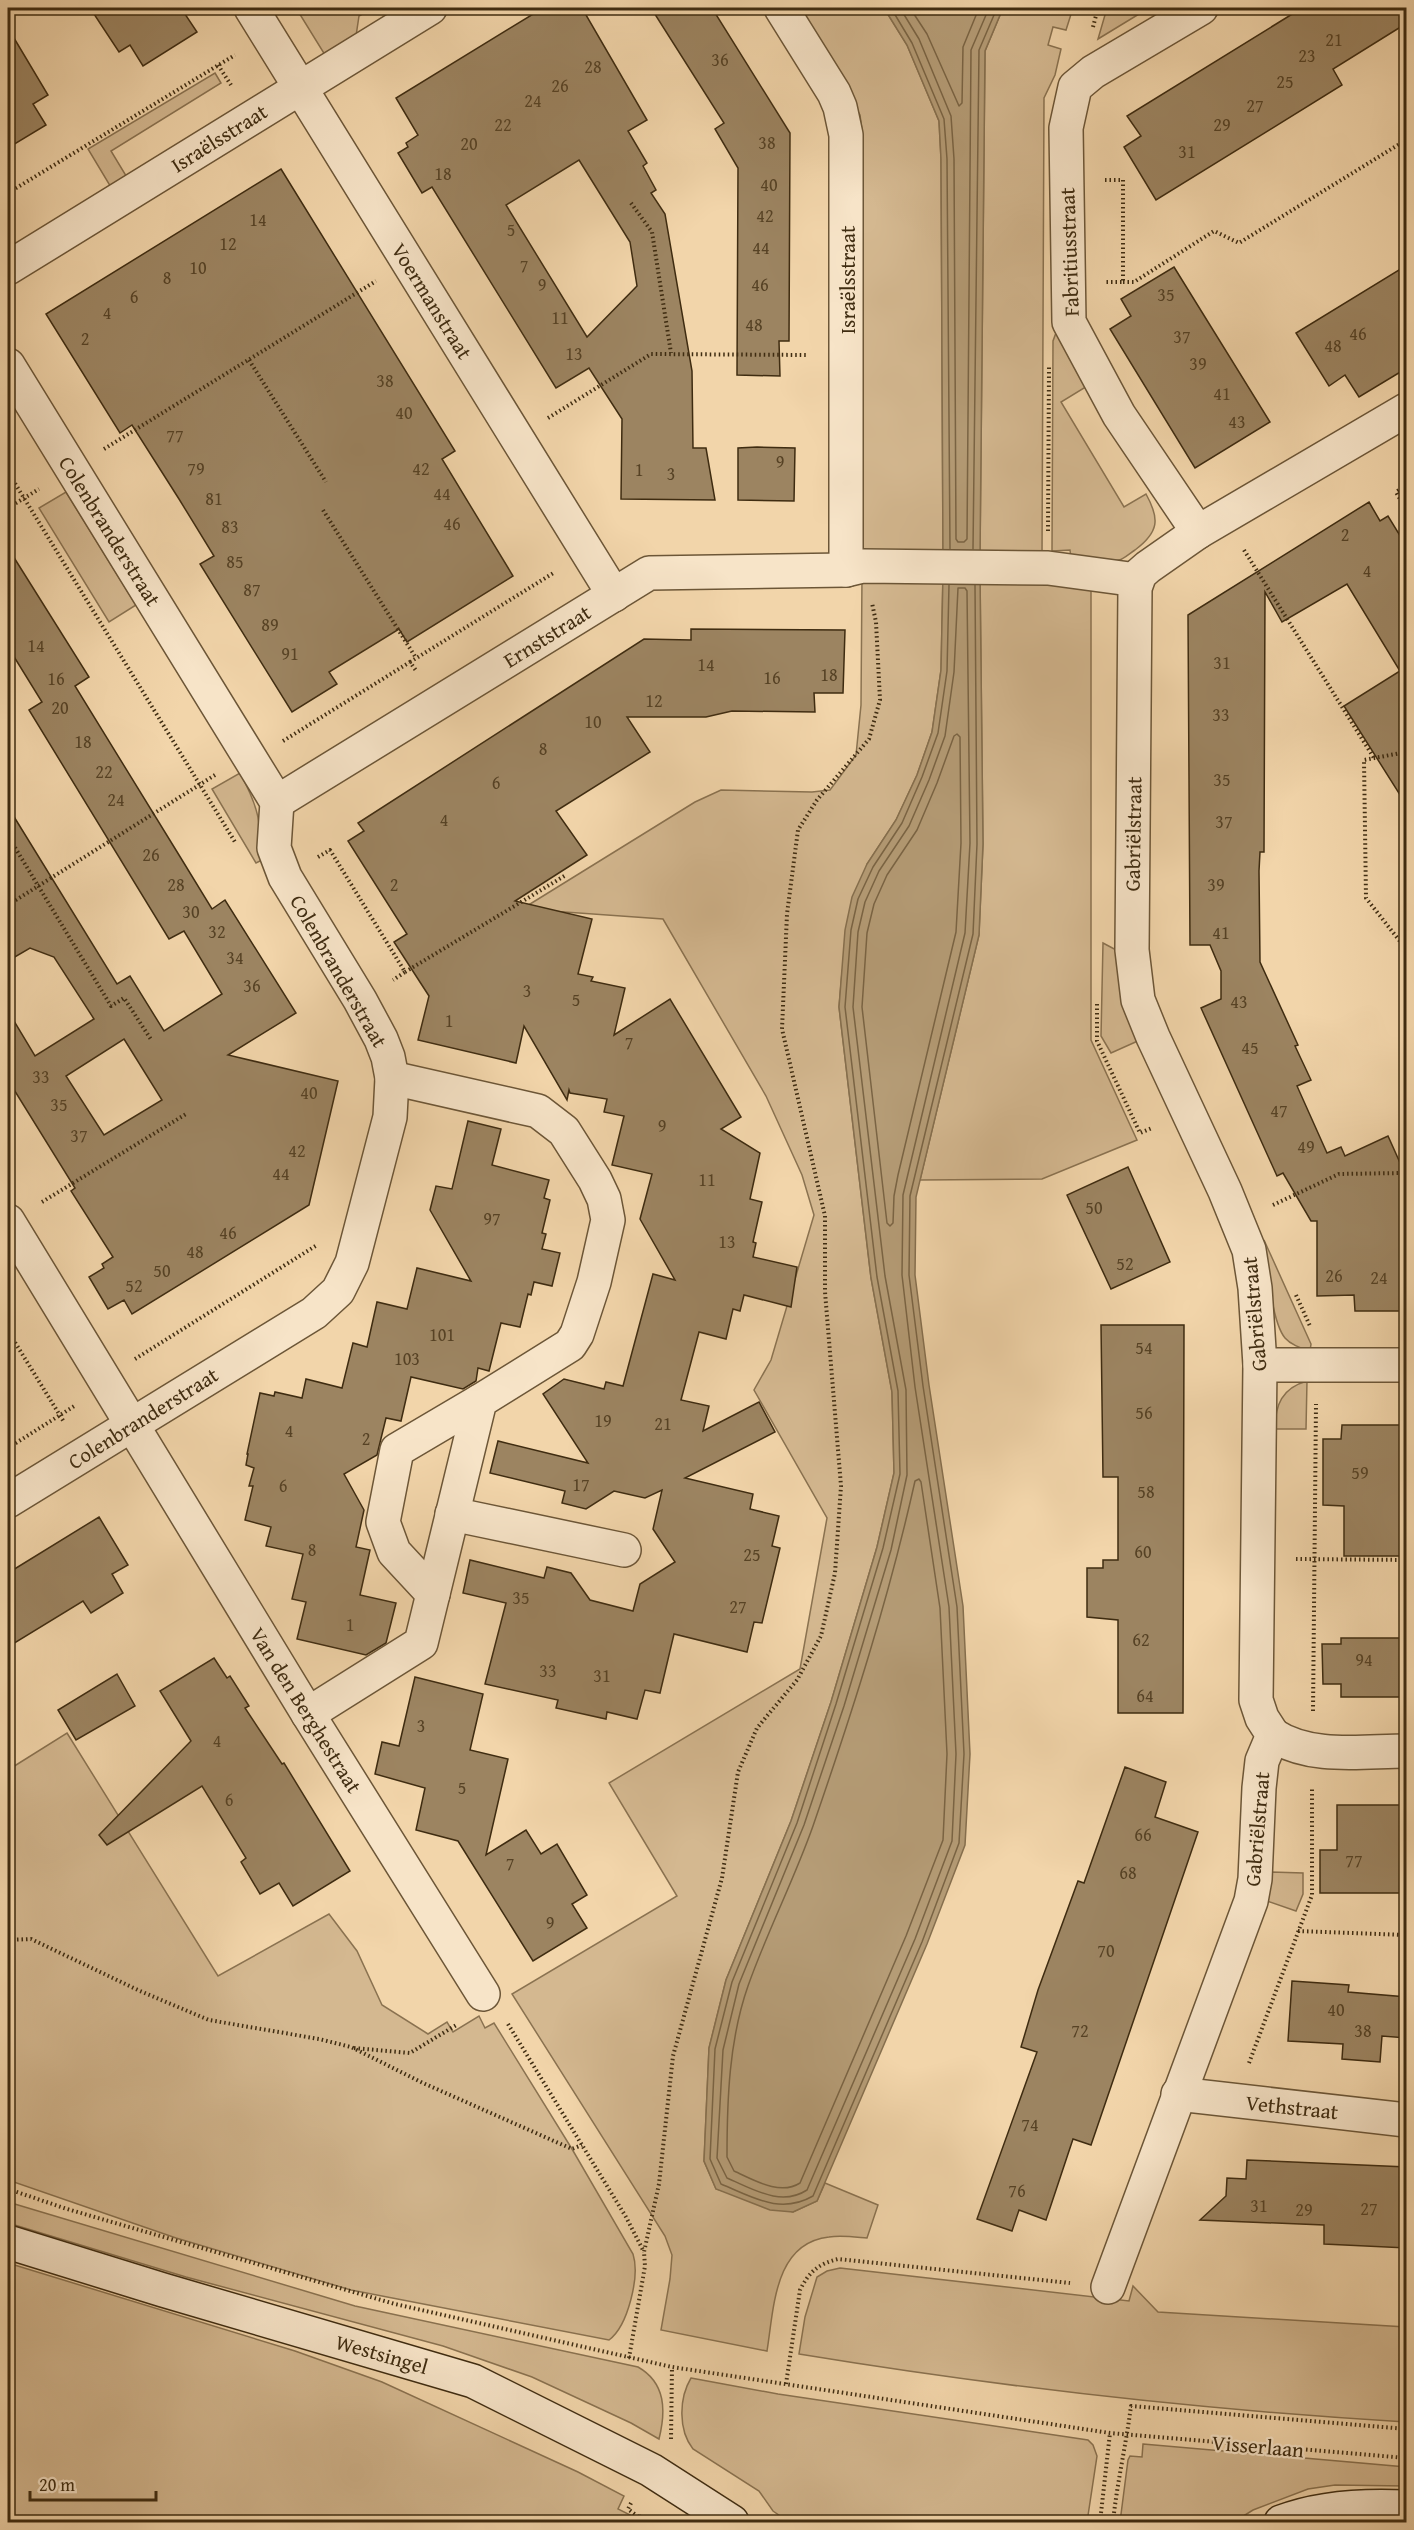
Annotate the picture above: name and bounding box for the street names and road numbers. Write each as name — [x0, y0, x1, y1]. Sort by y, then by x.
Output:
street label: Israëlsstraat — [165, 96, 274, 180]
street label: Fabritiusstraat — [1051, 186, 1087, 317]
street label: Israëlsstraat — [832, 225, 863, 334]
street label: Voermanstraat — [384, 237, 480, 366]
street label: Colenbranderstraat — [51, 450, 169, 613]
street label: Ernststraat — [497, 597, 597, 675]
street label: Gabriëlstraat — [1116, 776, 1150, 892]
street label: Colenbranderstraat — [283, 889, 396, 1054]
street label: Gabriëlstraat — [1233, 1255, 1274, 1373]
street label: Colenbranderstraat — [62, 1359, 225, 1477]
street label: Van den Berghestraat — [242, 1621, 370, 1799]
street label: Gabriëlstraat — [1237, 1770, 1278, 1888]
street label: Vethstraat — [1244, 2087, 1340, 2127]
street label: Westsingel — [332, 2326, 432, 2382]
street label: Visserlaan — [1211, 2427, 1306, 2465]

